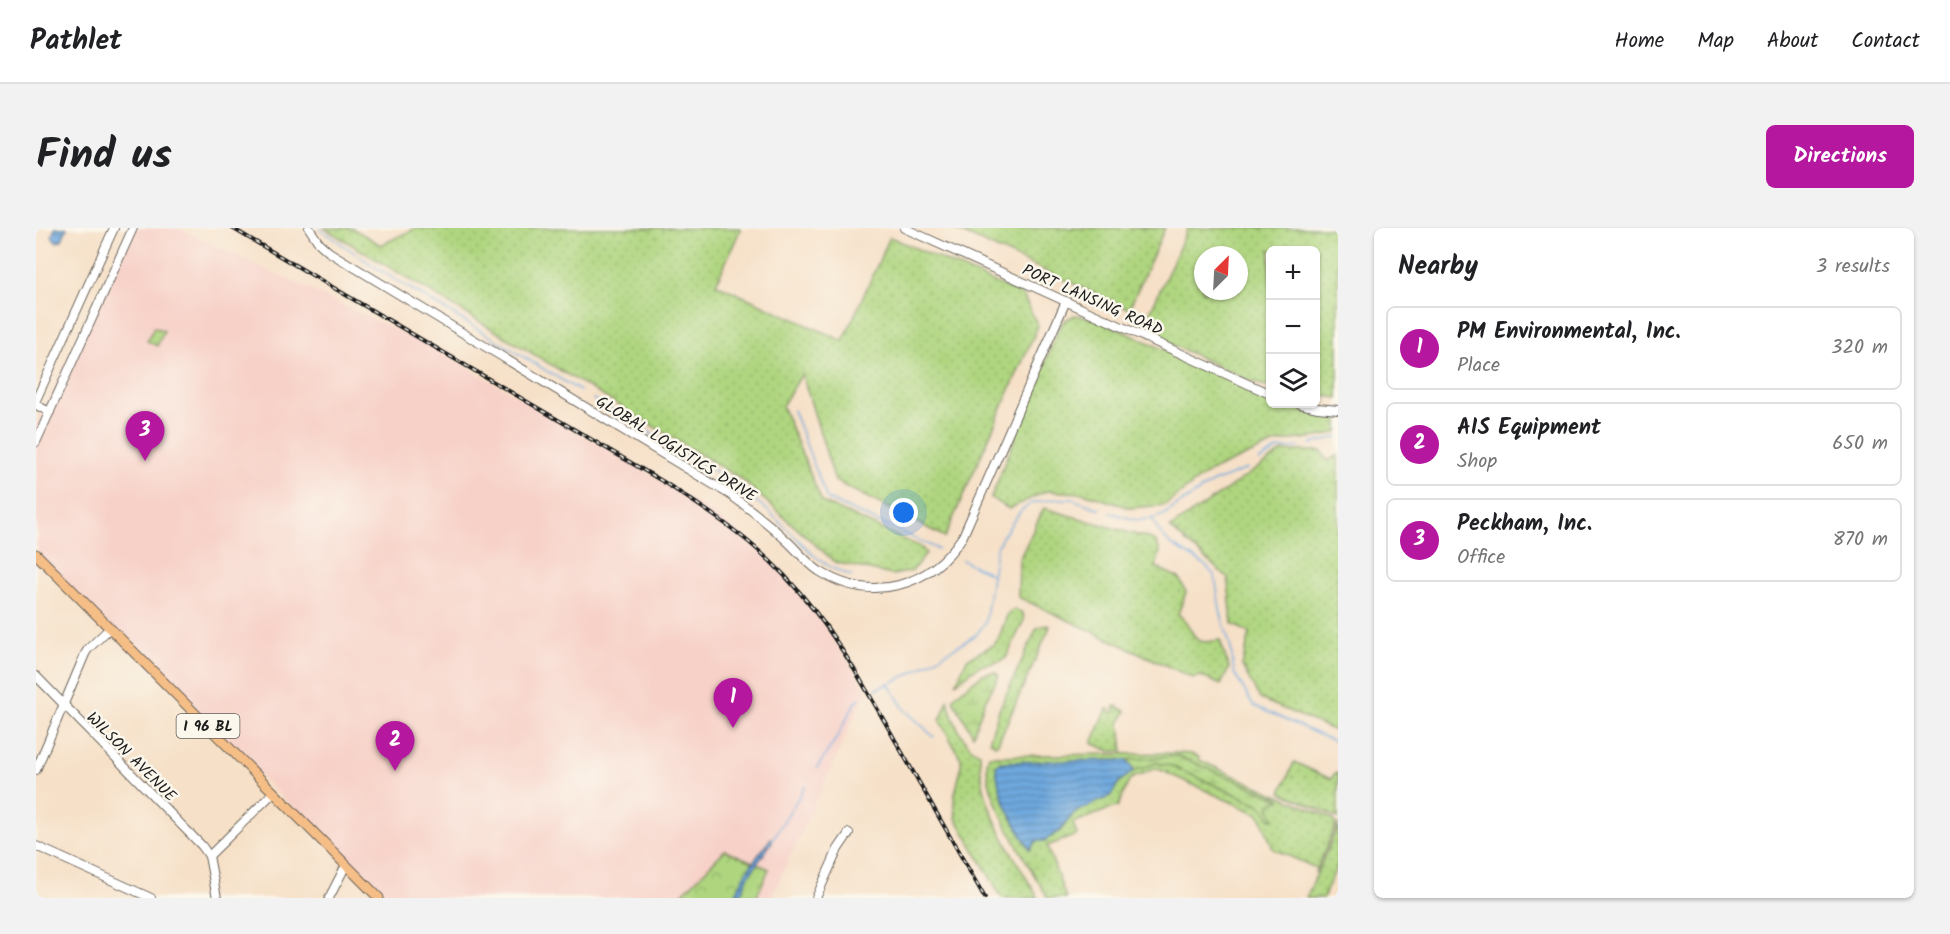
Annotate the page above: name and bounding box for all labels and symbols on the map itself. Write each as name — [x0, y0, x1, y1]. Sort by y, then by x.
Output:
north arrow — [1194, 246, 1248, 300]
street label: PORT LANSING ROAD — [1018, 258, 1167, 343]
street label: GLOBAL LOGISTICS DRIVE — [591, 389, 762, 509]
pin: 3 — [126, 412, 164, 461]
your location — [889, 498, 918, 527]
pin: 1 — [714, 678, 752, 728]
street label: WILSON AVENUE — [80, 706, 182, 808]
road number: I 96 BL — [176, 714, 240, 738]
pin: 2 — [376, 722, 414, 771]

